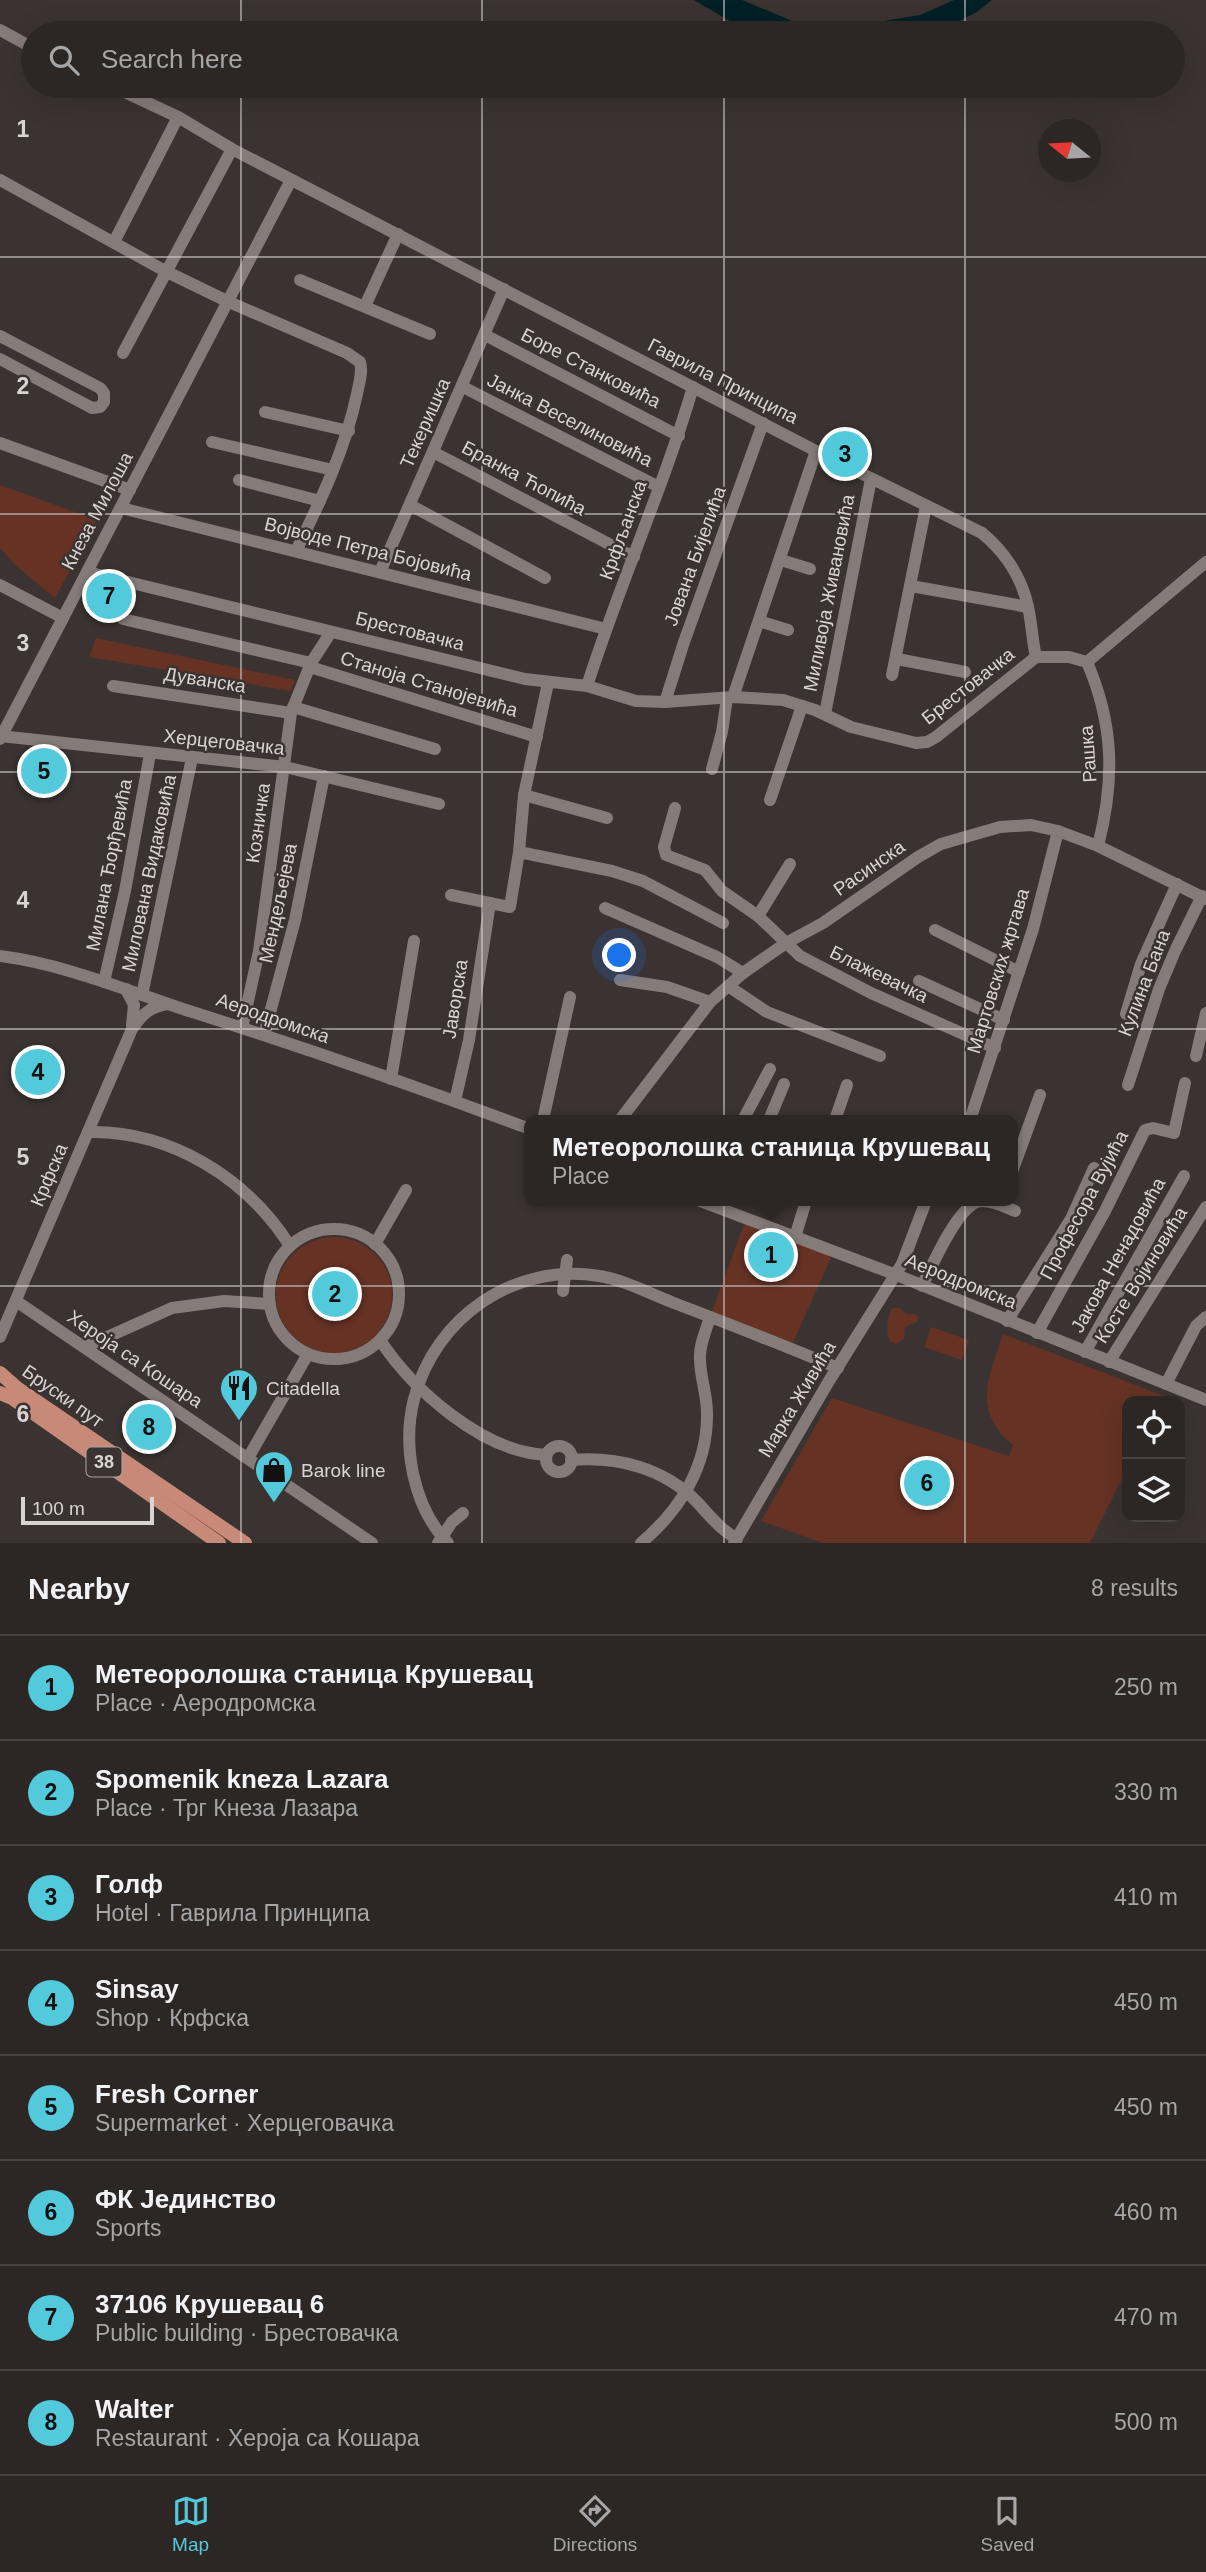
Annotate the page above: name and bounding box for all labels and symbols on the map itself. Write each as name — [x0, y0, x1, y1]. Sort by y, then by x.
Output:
text: 1 — [17, 116, 30, 142]
north arrow — [1038, 119, 1101, 182]
street label: Боре Станковића — [518, 324, 665, 412]
street label: Гаврила Принципа — [644, 334, 802, 428]
street label: Јанка Веселиновића — [484, 369, 656, 471]
text: 2 — [17, 373, 29, 399]
street label: Текеришка — [396, 375, 454, 471]
pin: 3 — [822, 428, 868, 480]
street label: Бранка Ћопића — [458, 436, 590, 520]
street label: Кнеза Милоша — [57, 448, 137, 573]
street label: Крфљанска — [595, 477, 651, 583]
street label: Јована Бијелића — [660, 483, 730, 629]
street label: Миливоја Живановића — [800, 492, 858, 693]
street label: Војводе Петра Бојовића — [262, 513, 474, 585]
pin: 7 — [86, 570, 132, 622]
street label: Брестовачка — [353, 607, 467, 655]
text: 3 — [17, 630, 29, 656]
street label: Брестовачка — [918, 643, 1019, 729]
street label: Станоја Станојевића — [338, 647, 521, 721]
street label: Дуванска — [163, 663, 248, 697]
street label: Рашка — [1076, 724, 1100, 783]
street label: Херцеговачка — [163, 725, 286, 759]
pin: 5 — [21, 745, 67, 797]
street label: Милована Видаковића — [118, 772, 180, 973]
street label: Милана Ђорђевића — [82, 777, 136, 953]
street label: Козничка — [242, 781, 274, 864]
street label: Расинска — [829, 836, 909, 900]
street label: Мендељејева — [255, 841, 301, 965]
street label: Мартовских жртава — [963, 886, 1033, 1056]
text: 4 — [17, 887, 30, 913]
street label: Кулина Бана — [1114, 926, 1174, 1039]
your location — [602, 938, 636, 972]
street label: Блажевачка — [827, 941, 932, 1007]
street label: Јаворска — [438, 957, 472, 1040]
street label: Аеродромска — [214, 989, 333, 1047]
pin: 4 — [15, 1046, 61, 1098]
street label: Професора Вујића — [1036, 1127, 1132, 1283]
street label: Крфска — [26, 1140, 72, 1210]
text: 5 — [17, 1144, 30, 1170]
street label: Јакова Ненадовића — [1067, 1174, 1170, 1336]
street label: Косте Војиновића — [1091, 1203, 1192, 1347]
pin: 1 — [748, 1229, 794, 1281]
street label: Аеродромска — [902, 1249, 1020, 1313]
pin: 2 — [312, 1268, 358, 1320]
street label: Хероја са Кошара — [63, 1306, 207, 1412]
street label: Марка Живића — [754, 1337, 840, 1461]
street label: Бруски пут — [18, 1360, 108, 1432]
restaurant icon: Citadella — [218, 1367, 260, 1422]
place label: Citadella — [266, 1378, 340, 1399]
text: 6 — [17, 1401, 29, 1427]
pin: 8 — [126, 1401, 172, 1453]
road number: 38 — [86, 1448, 122, 1476]
shop icon: Barok line — [253, 1449, 295, 1504]
pin: 6 — [904, 1457, 950, 1509]
place label: Barok line — [301, 1460, 386, 1481]
scale bar — [21, 1494, 154, 1526]

